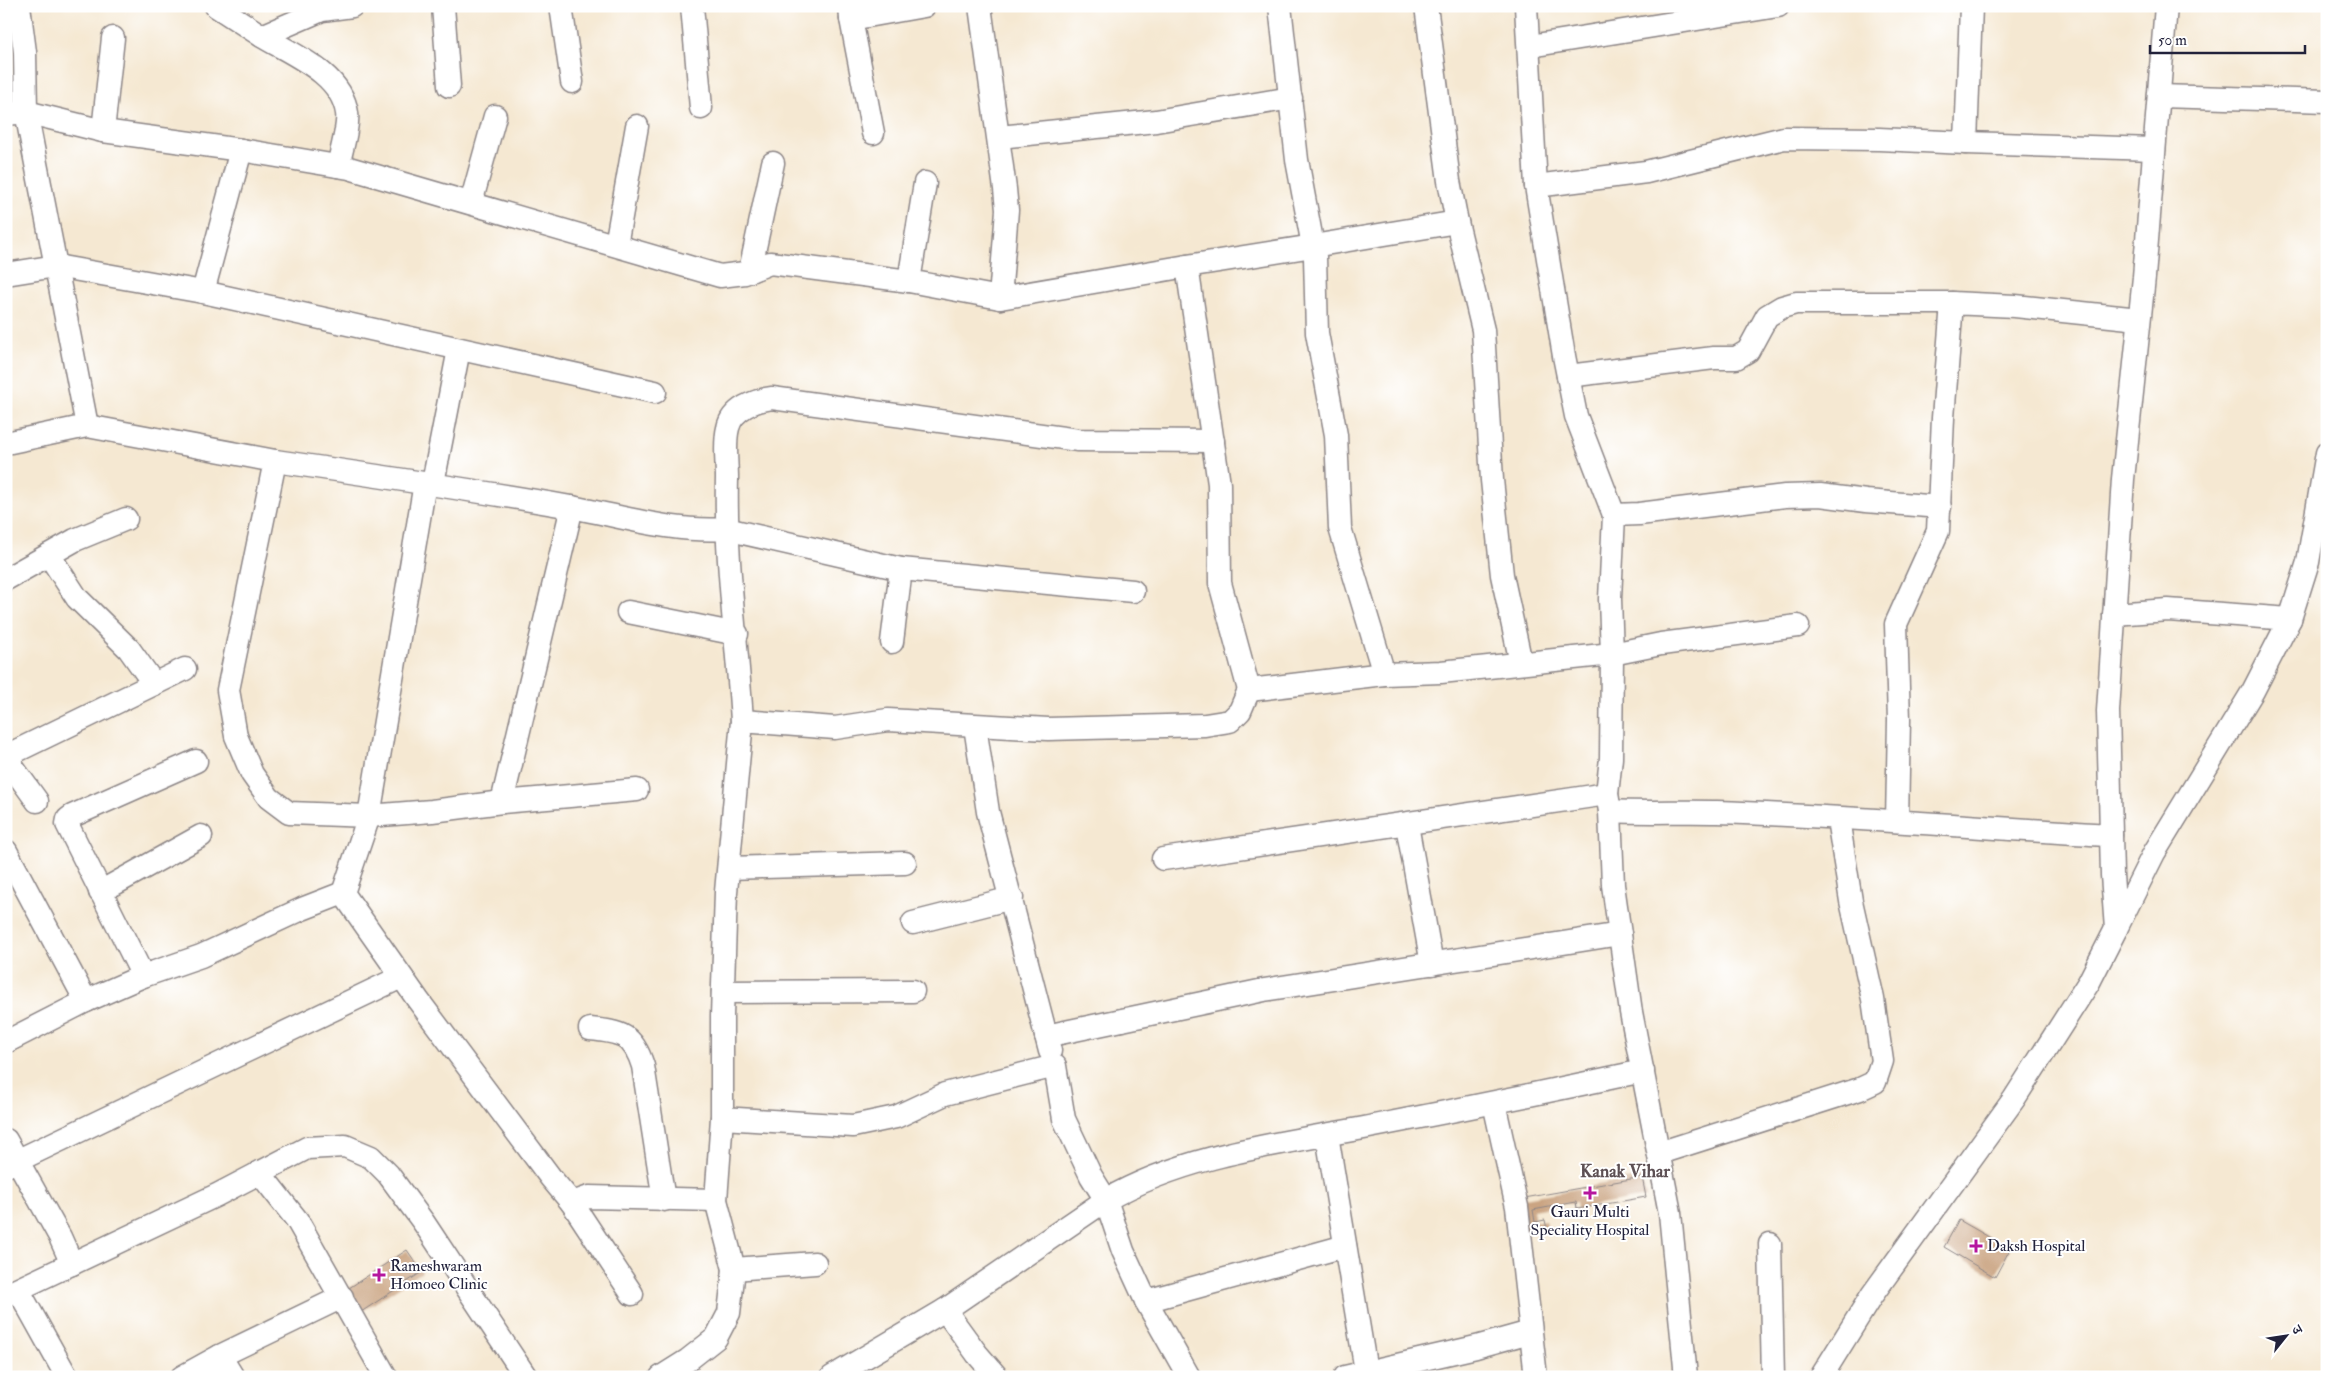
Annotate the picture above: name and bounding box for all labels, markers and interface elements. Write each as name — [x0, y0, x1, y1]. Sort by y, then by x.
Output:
scale bar — [2150, 22, 2306, 54]
text: 50 m — [2158, 31, 2187, 50]
district label: Kanak Vihar — [1580, 1160, 1670, 1183]
marker: Gauri Multi Speciality Hospital — [1583, 1186, 1597, 1200]
place label: Gauri Multi Speciality Hospital — [1531, 1202, 1649, 1241]
place label: Daksh Hospital — [1987, 1236, 2085, 1257]
marker: Daksh Hospital — [1969, 1239, 1983, 1253]
place label: Rameshwaram Homoeo Clinic — [390, 1256, 488, 1294]
marker: Rameshwaram Homoeo Clinic — [372, 1268, 386, 1282]
north arrow — [2260, 1310, 2310, 1360]
text: उ — [2287, 1322, 2306, 1338]

